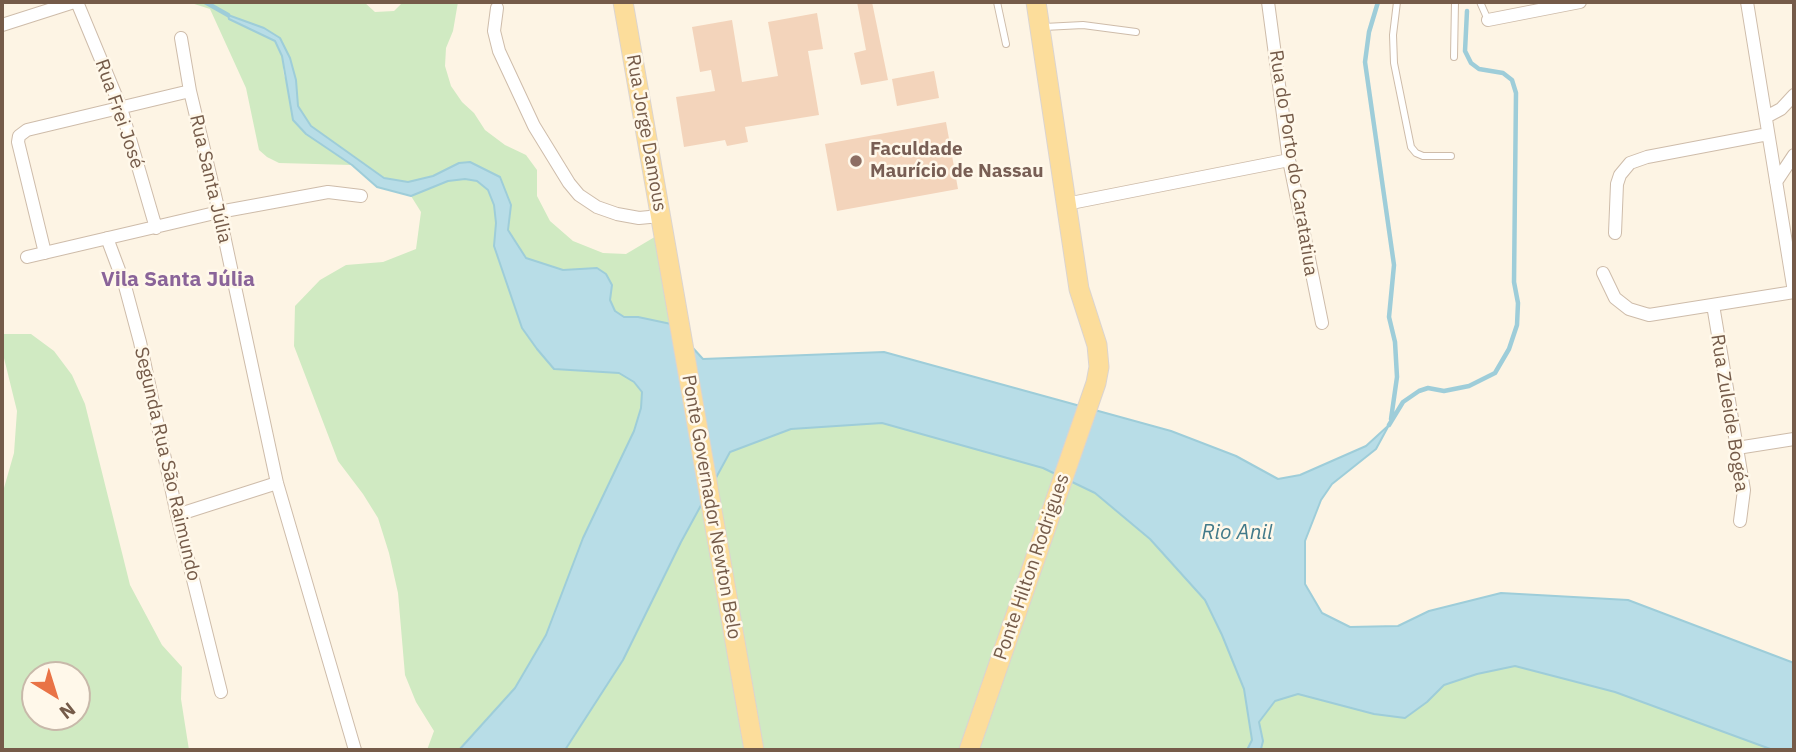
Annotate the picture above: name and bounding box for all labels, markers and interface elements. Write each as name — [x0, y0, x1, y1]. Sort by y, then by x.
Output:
street label: Rua do Porto do Caratatiua — [1264, 48, 1322, 278]
street label: Rua Jorge Damous — [621, 53, 671, 213]
street label: Rua Frei José — [90, 56, 148, 172]
street label: Rua Santa Júlia — [184, 112, 236, 246]
place label: Faculdade Maurício de Nassau — [870, 139, 1044, 183]
marker: Faculdade Maurício de Nassau — [848, 153, 864, 169]
district label: Vila Santa Júlia — [101, 267, 255, 293]
street label: Rua Zuleide Bogéa — [1705, 333, 1753, 493]
street label: Segunda Rua São Raimundo — [129, 345, 205, 583]
street label: Ponte Governador Newton Belo — [677, 373, 745, 641]
street label: Ponte Hilton Rodrigues — [989, 471, 1075, 663]
water label: Rio Anil — [1201, 520, 1273, 546]
north arrow — [21, 661, 91, 731]
text: N — [55, 697, 81, 725]

